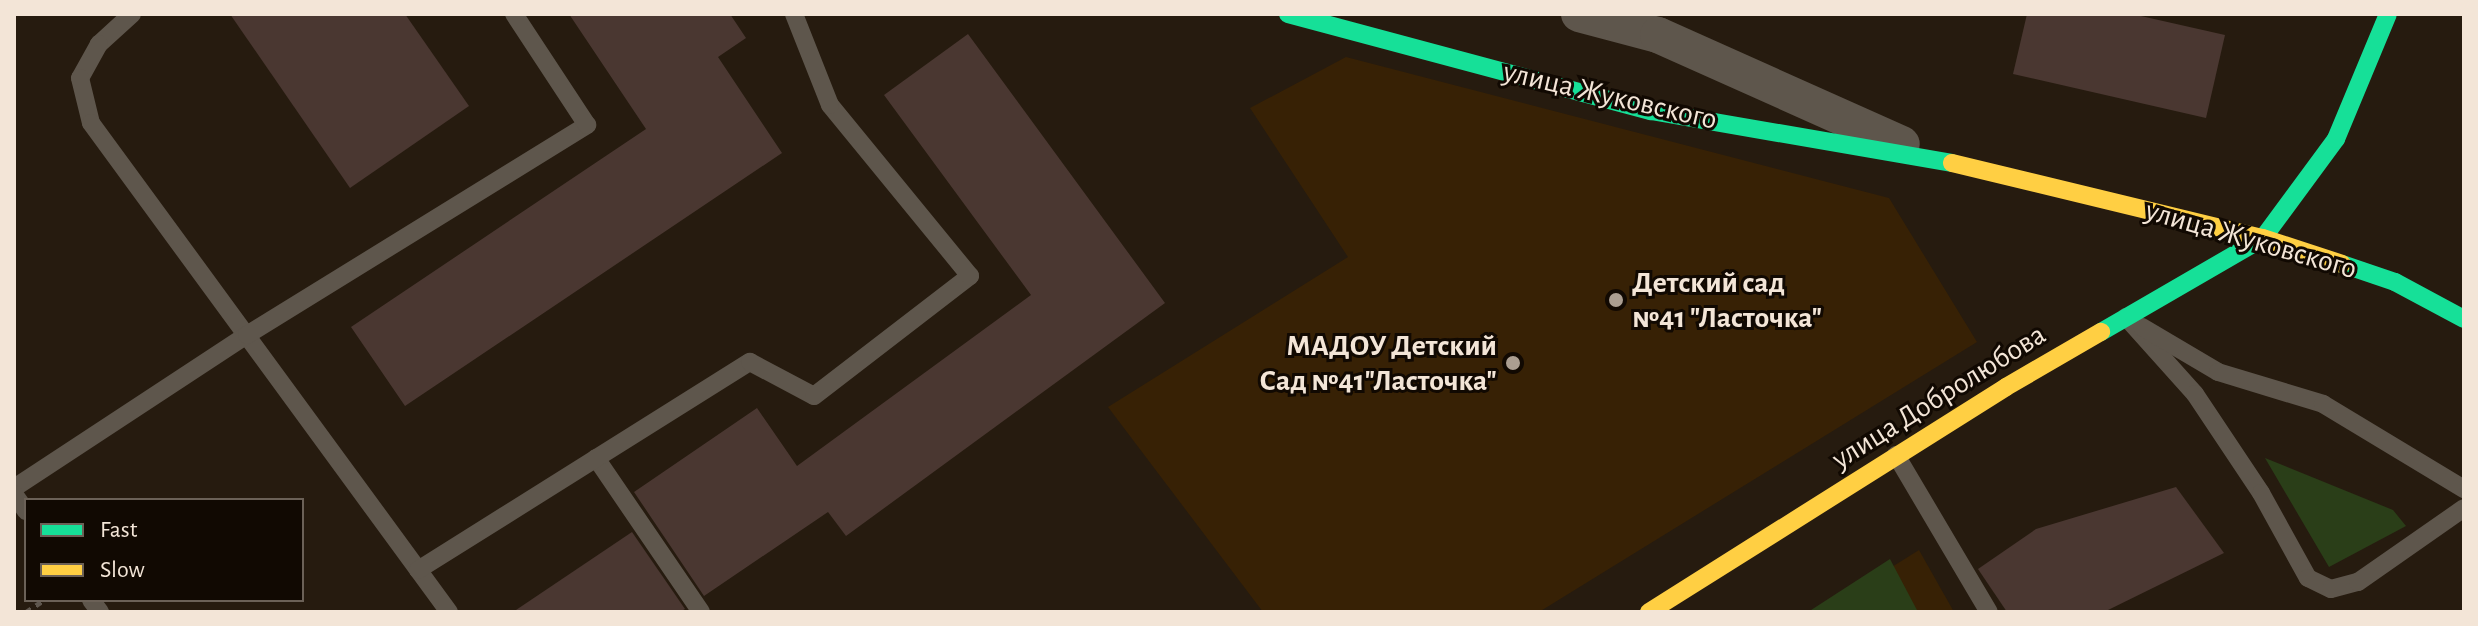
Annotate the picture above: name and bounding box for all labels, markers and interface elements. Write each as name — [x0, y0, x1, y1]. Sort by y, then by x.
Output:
street label: улица Жуковского — [1500, 54, 1720, 138]
street label: улица Жуковского — [2141, 193, 2361, 287]
place label: Детский сад №41 "Ласточка" — [1632, 265, 1822, 336]
marker: Детский сад №41 "Ласточка" — [1607, 291, 1625, 309]
street label: улица Добролюбова — [1825, 317, 2053, 477]
place label: МАДОУ Детский Сад №41"Ласточка" — [1259, 328, 1497, 398]
marker: МАДОУ Детский Сад №41"Ласточка" — [1504, 354, 1522, 372]
legend — [24, 498, 304, 602]
text: Fast — [100, 518, 137, 542]
text: Slow — [100, 558, 145, 582]

